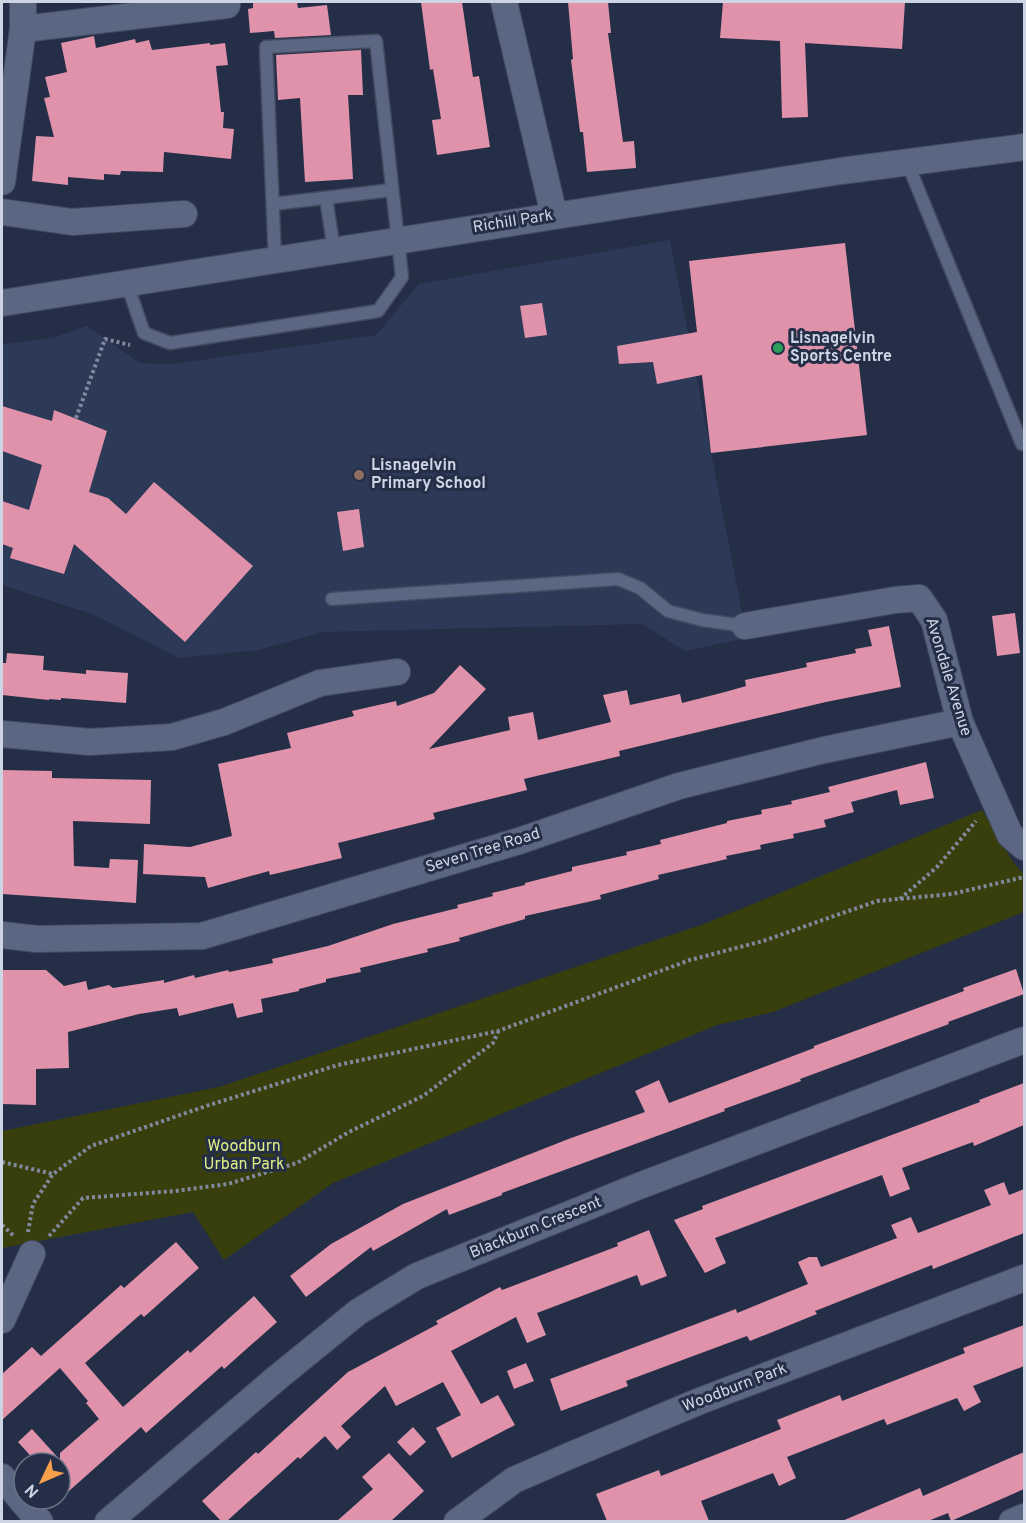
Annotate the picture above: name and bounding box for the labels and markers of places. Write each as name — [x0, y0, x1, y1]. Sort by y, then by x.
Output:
place label: Lisnagelvin Sports Centre — [790, 329, 892, 367]
marker: Lisnagelvin Sports Centre — [771, 341, 785, 355]
place label: Lisnagelvin Primary School — [371, 456, 486, 494]
marker: Lisnagelvin Primary School — [352, 468, 366, 482]

